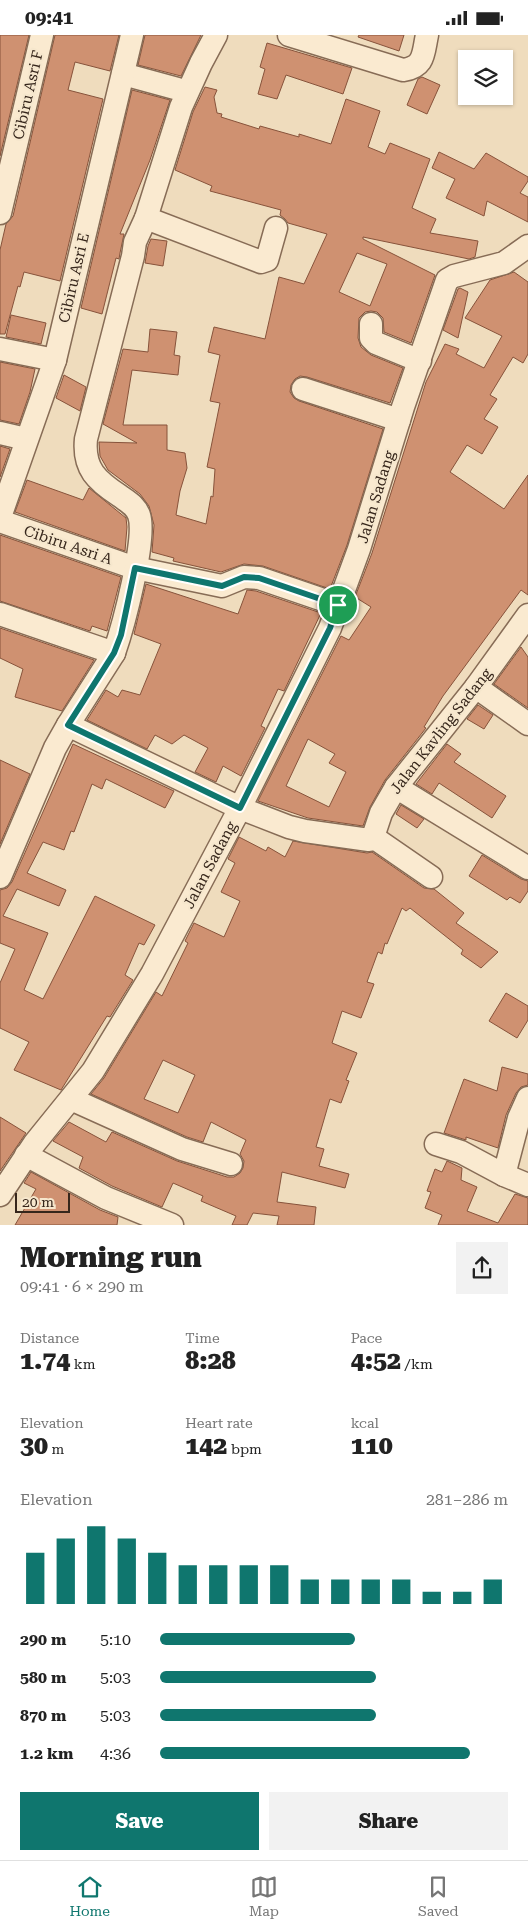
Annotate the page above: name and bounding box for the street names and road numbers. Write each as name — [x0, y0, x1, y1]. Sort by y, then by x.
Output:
street label: Cibiru Asri F — [9, 49, 47, 141]
street label: Cibiru Asri E — [55, 231, 93, 325]
street label: Jalan Sadang — [353, 448, 399, 545]
street label: Cibiru Asri A — [21, 521, 115, 569]
street label: Jalan Kavling Sadang — [386, 664, 496, 797]
street label: Jalan Sadang — [180, 818, 241, 912]

